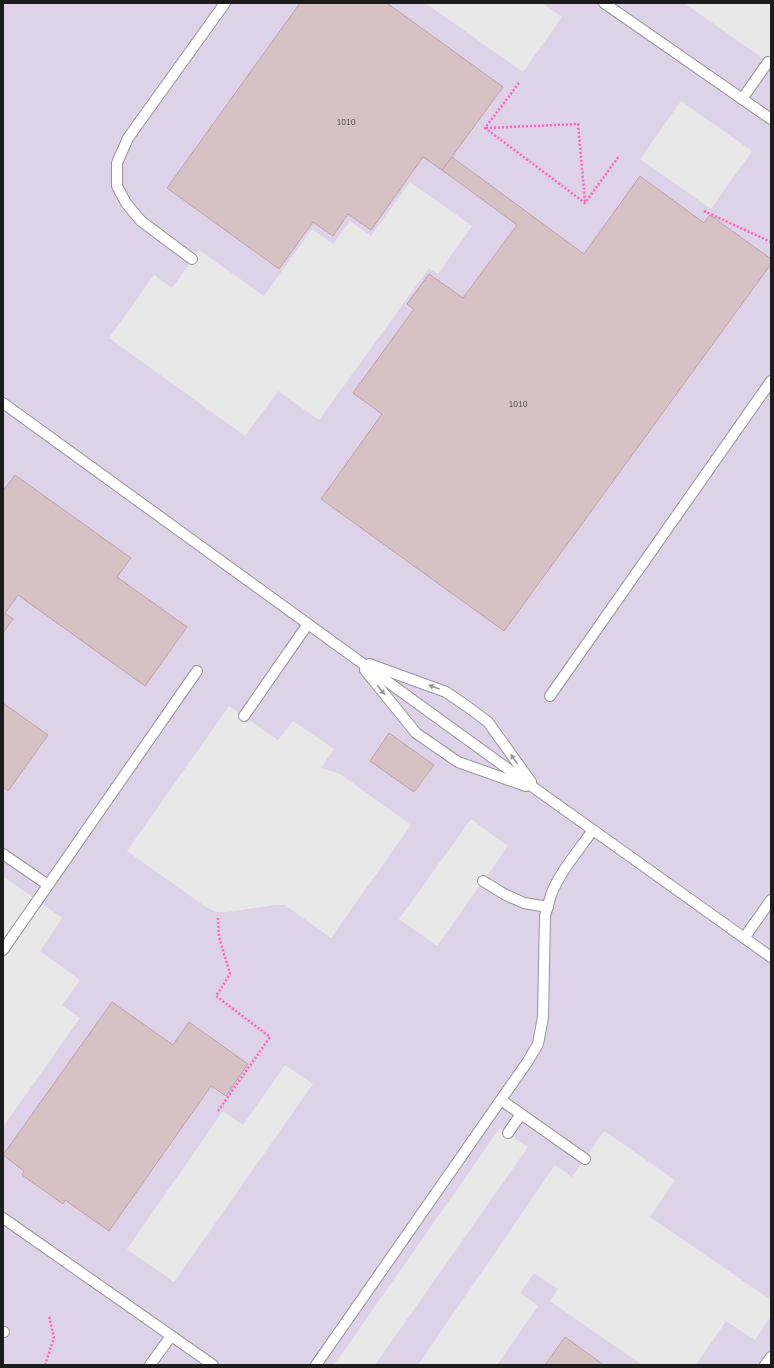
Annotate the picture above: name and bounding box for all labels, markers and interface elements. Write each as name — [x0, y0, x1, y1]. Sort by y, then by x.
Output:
house number: 1010 — [336, 117, 356, 128]
house number: 1010 — [508, 399, 528, 410]
one-way arrow — [377, 684, 385, 695]
one-way arrow — [428, 684, 440, 690]
one-way arrow — [510, 753, 518, 764]

